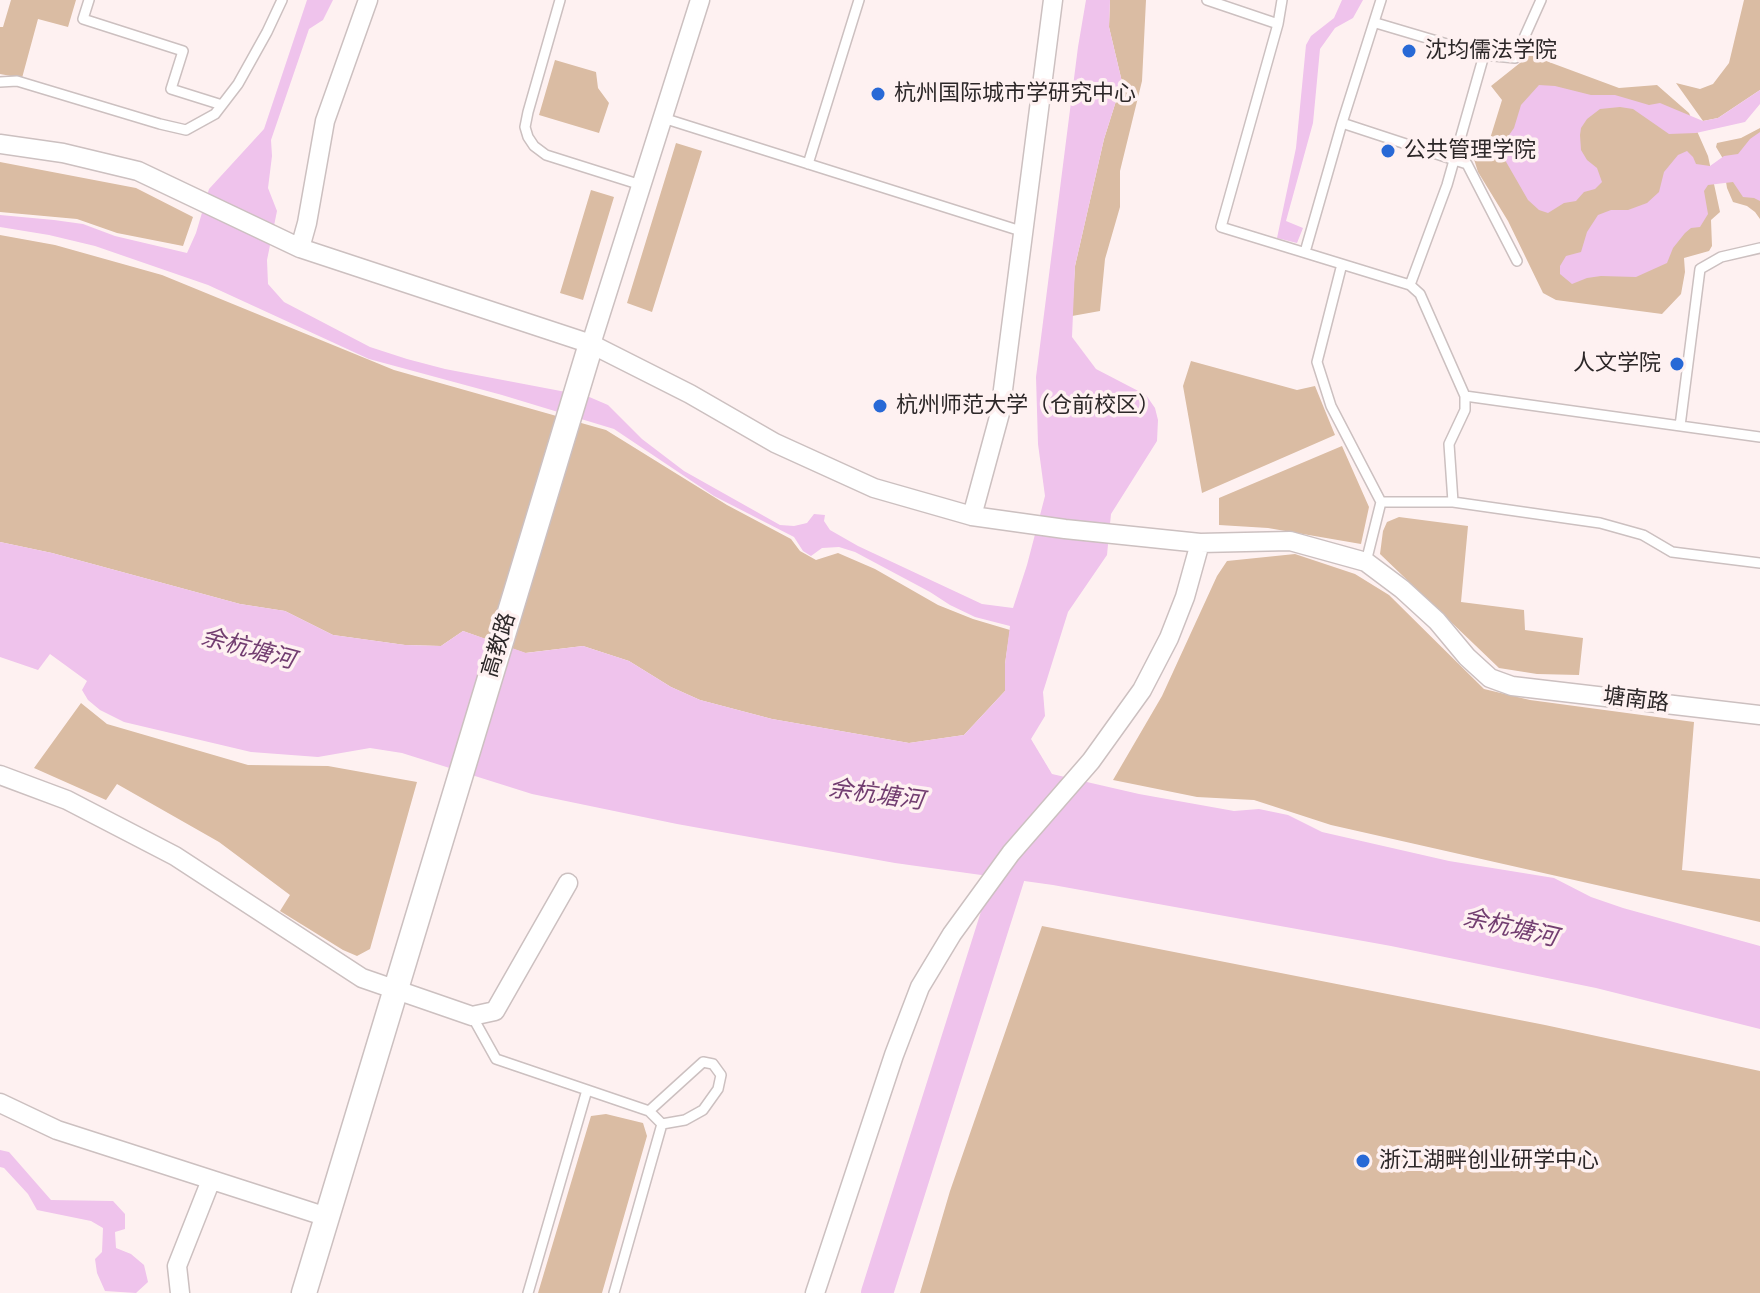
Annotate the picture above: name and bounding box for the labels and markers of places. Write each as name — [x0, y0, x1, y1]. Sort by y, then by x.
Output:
place label: 沈均儒法学院 — [1425, 38, 1557, 64]
marker: 沈均儒法学院 — [1400, 42, 1418, 60]
place label: 杭州国际城市学研究中心 — [894, 81, 1136, 107]
marker: 杭州国际城市学研究中心 — [869, 85, 887, 103]
place label: 公共管理学院 — [1404, 138, 1536, 164]
marker: 公共管理学院 — [1379, 142, 1397, 160]
place label: 人文学院 — [1573, 351, 1661, 377]
marker: 人文学院 — [1668, 355, 1686, 373]
place label: 杭州师范大学（仓前校区） — [896, 393, 1160, 419]
marker: 杭州师范大学（仓前校区） — [871, 397, 889, 415]
place label: 浙江湖畔创业研学中心 — [1379, 1148, 1599, 1174]
marker: 浙江湖畔创业研学中心 — [1354, 1152, 1372, 1170]

